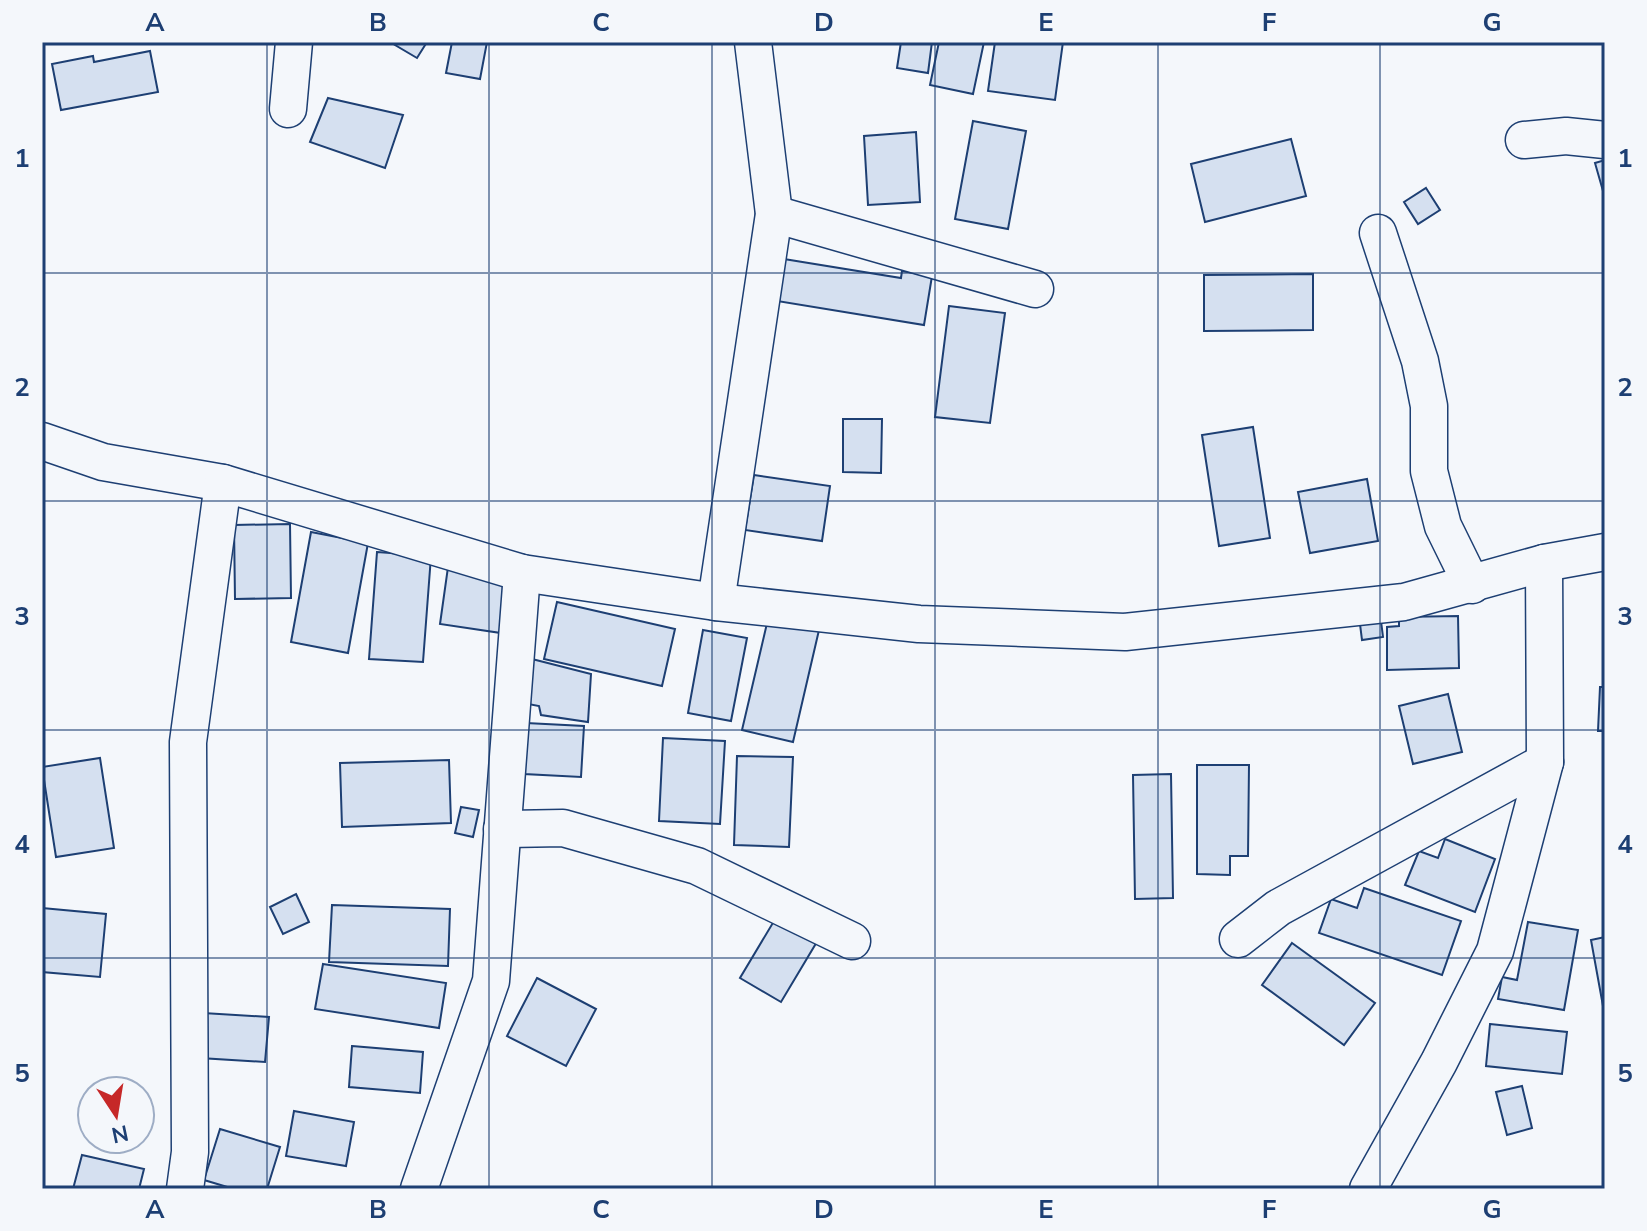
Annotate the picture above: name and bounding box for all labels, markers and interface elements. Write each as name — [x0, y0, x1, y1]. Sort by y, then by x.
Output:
text: A — [145, 5, 165, 40]
text: B — [369, 5, 387, 40]
text: C — [592, 5, 610, 40]
text: D — [814, 5, 834, 40]
text: E — [1038, 5, 1054, 40]
text: F — [1262, 5, 1276, 40]
text: G — [1482, 5, 1502, 40]
text: 1 — [14, 141, 30, 176]
text: 1 — [1617, 141, 1633, 176]
text: 2 — [14, 370, 30, 405]
text: 2 — [1617, 370, 1633, 405]
text: 3 — [14, 599, 30, 634]
text: 3 — [1617, 599, 1633, 634]
text: 4 — [14, 827, 30, 862]
text: 4 — [1617, 827, 1633, 862]
text: 5 — [14, 1056, 30, 1091]
text: 5 — [1617, 1056, 1633, 1091]
north arrow — [76, 1075, 156, 1155]
text: N — [109, 1117, 131, 1150]
text: A — [145, 1192, 165, 1227]
text: B — [369, 1192, 387, 1227]
text: C — [592, 1192, 610, 1227]
text: D — [814, 1192, 834, 1227]
text: E — [1038, 1192, 1054, 1227]
text: F — [1262, 1192, 1276, 1227]
text: G — [1482, 1192, 1502, 1227]

